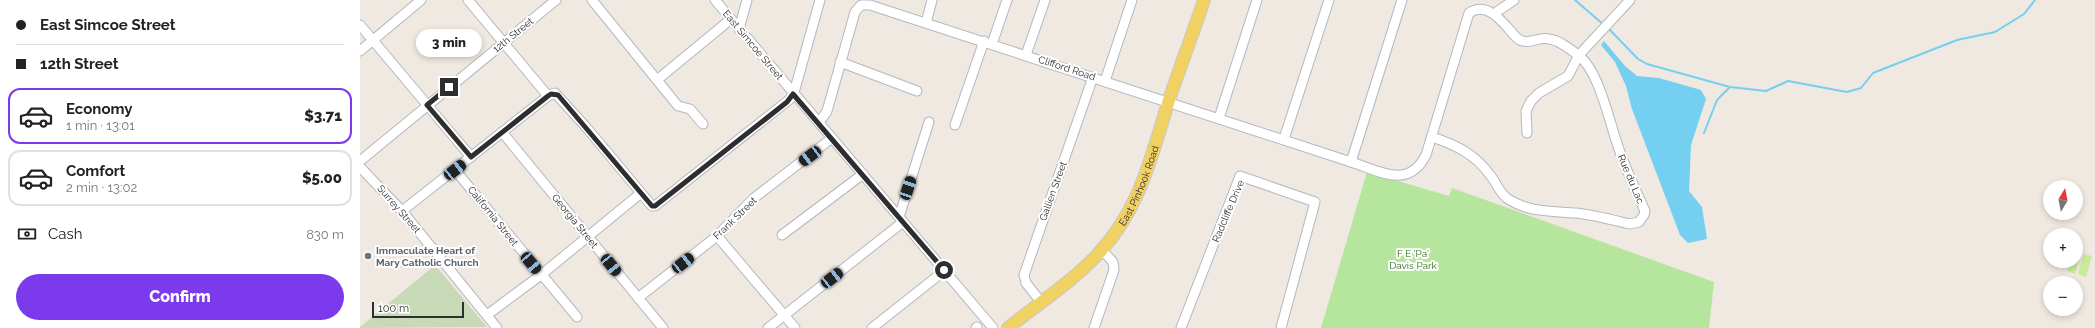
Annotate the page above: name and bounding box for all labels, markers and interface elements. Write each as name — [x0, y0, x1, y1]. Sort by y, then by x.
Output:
street label: East Simcoe Street — [721, 8, 786, 82]
street label: 12th Street — [491, 15, 536, 55]
text: East Simcoe Street — [40, 16, 176, 34]
callout: 3 min — [416, 29, 482, 57]
text: 3 min — [432, 35, 466, 50]
street label: Clifford Road — [1037, 54, 1097, 82]
text: 12th Street — [40, 55, 118, 73]
route end — [440, 78, 458, 96]
icon: car — [18, 98, 54, 134]
text: Economy — [66, 100, 133, 118]
text: $3.71 — [304, 107, 342, 125]
text: 1 min · 13:01 — [66, 118, 135, 133]
car — [797, 144, 823, 168]
street label: East Pinhook Road — [1116, 144, 1160, 228]
street label: Rue du Lac — [1616, 153, 1646, 206]
car — [442, 158, 468, 182]
street label: Gallien Street — [1037, 159, 1069, 222]
icon: car — [18, 160, 54, 196]
text: Comfort — [66, 162, 125, 180]
text: $5.00 — [302, 169, 342, 187]
car — [899, 175, 917, 201]
street label: Radcliffe Drive — [1210, 178, 1246, 244]
text: 2 min · 13:02 — [66, 180, 137, 195]
north arrow — [2043, 180, 2083, 220]
map controls — [2043, 180, 2083, 316]
street label: Surrey Street — [375, 183, 423, 236]
street label: California Street — [466, 184, 521, 249]
street label: Georgia Street — [550, 192, 601, 251]
street label: Frank Street — [711, 194, 759, 241]
icon: cash — [16, 223, 38, 245]
text: Cash — [48, 225, 82, 243]
text: 830 m — [306, 227, 344, 242]
button: + — [2043, 228, 2083, 268]
place label: Immaculate Heart of Mary Catholic Church — [376, 245, 479, 268]
park label: F E 'Pa' Davis Park — [1389, 248, 1438, 271]
car — [519, 250, 543, 276]
marker: Immaculate Heart of Mary Catholic Church — [363, 251, 373, 261]
car — [670, 251, 696, 275]
car — [599, 252, 623, 278]
route start — [935, 261, 953, 279]
car — [819, 266, 845, 290]
button: Confirm — [16, 274, 344, 320]
button: − — [2043, 276, 2083, 316]
scale bar — [372, 300, 464, 319]
text: 100 m — [378, 302, 409, 315]

